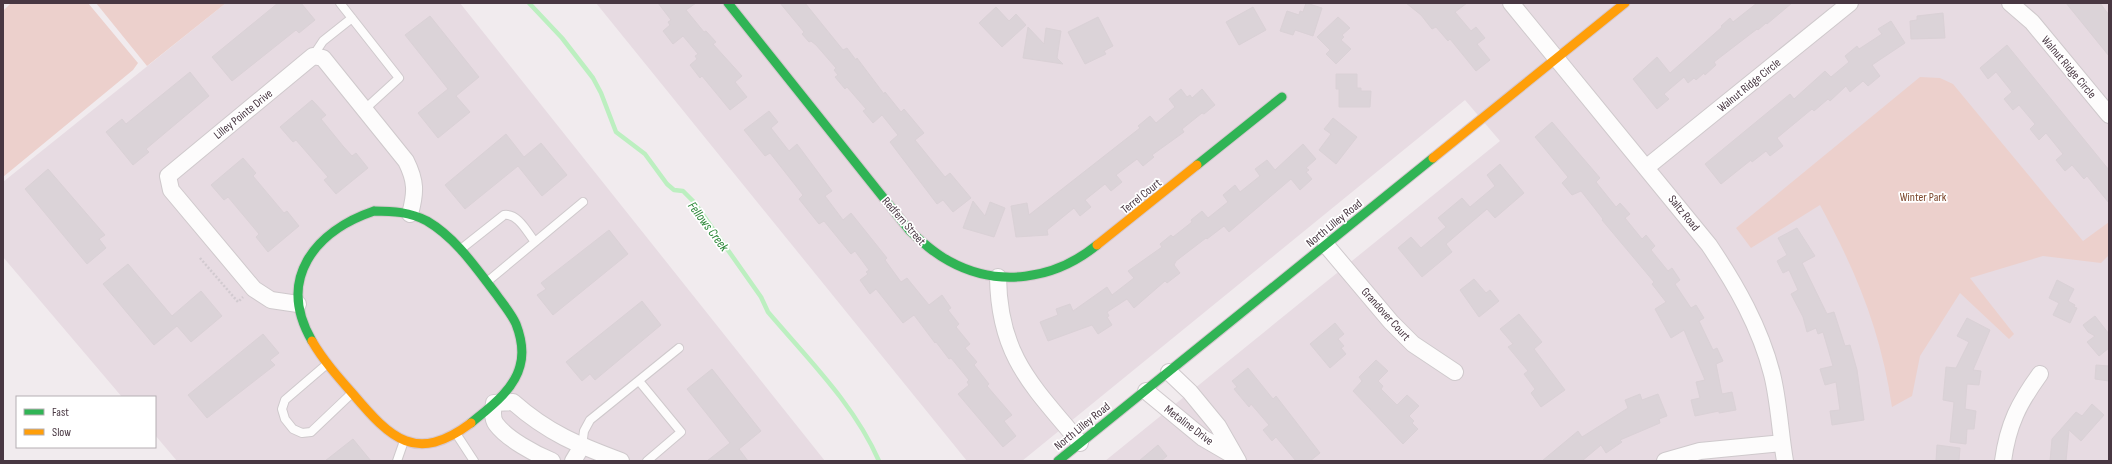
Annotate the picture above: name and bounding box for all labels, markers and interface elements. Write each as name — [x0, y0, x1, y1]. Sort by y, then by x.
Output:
street label: Walnut Ridge Circle — [2038, 33, 2099, 102]
street label: Walnut Ridge Circle — [1714, 55, 1784, 116]
street label: Lilley Pointe Drive — [211, 86, 276, 143]
street label: Terrel Court — [1118, 175, 1165, 217]
park label: Winter Park — [1900, 190, 1947, 205]
street label: Saltz Road — [1665, 192, 1703, 234]
street label: Redfern Street — [879, 194, 929, 249]
street label: North Lilley Road — [1303, 196, 1365, 251]
water label: Fellows Creek — [684, 199, 733, 256]
street label: Grandover Court — [1358, 285, 1414, 344]
legend — [16, 396, 156, 448]
street label: North Lilley Road — [1051, 399, 1113, 454]
street label: Metaline Drive — [1161, 402, 1216, 449]
text: Fast — [52, 405, 69, 420]
text: Slow — [52, 425, 71, 440]

